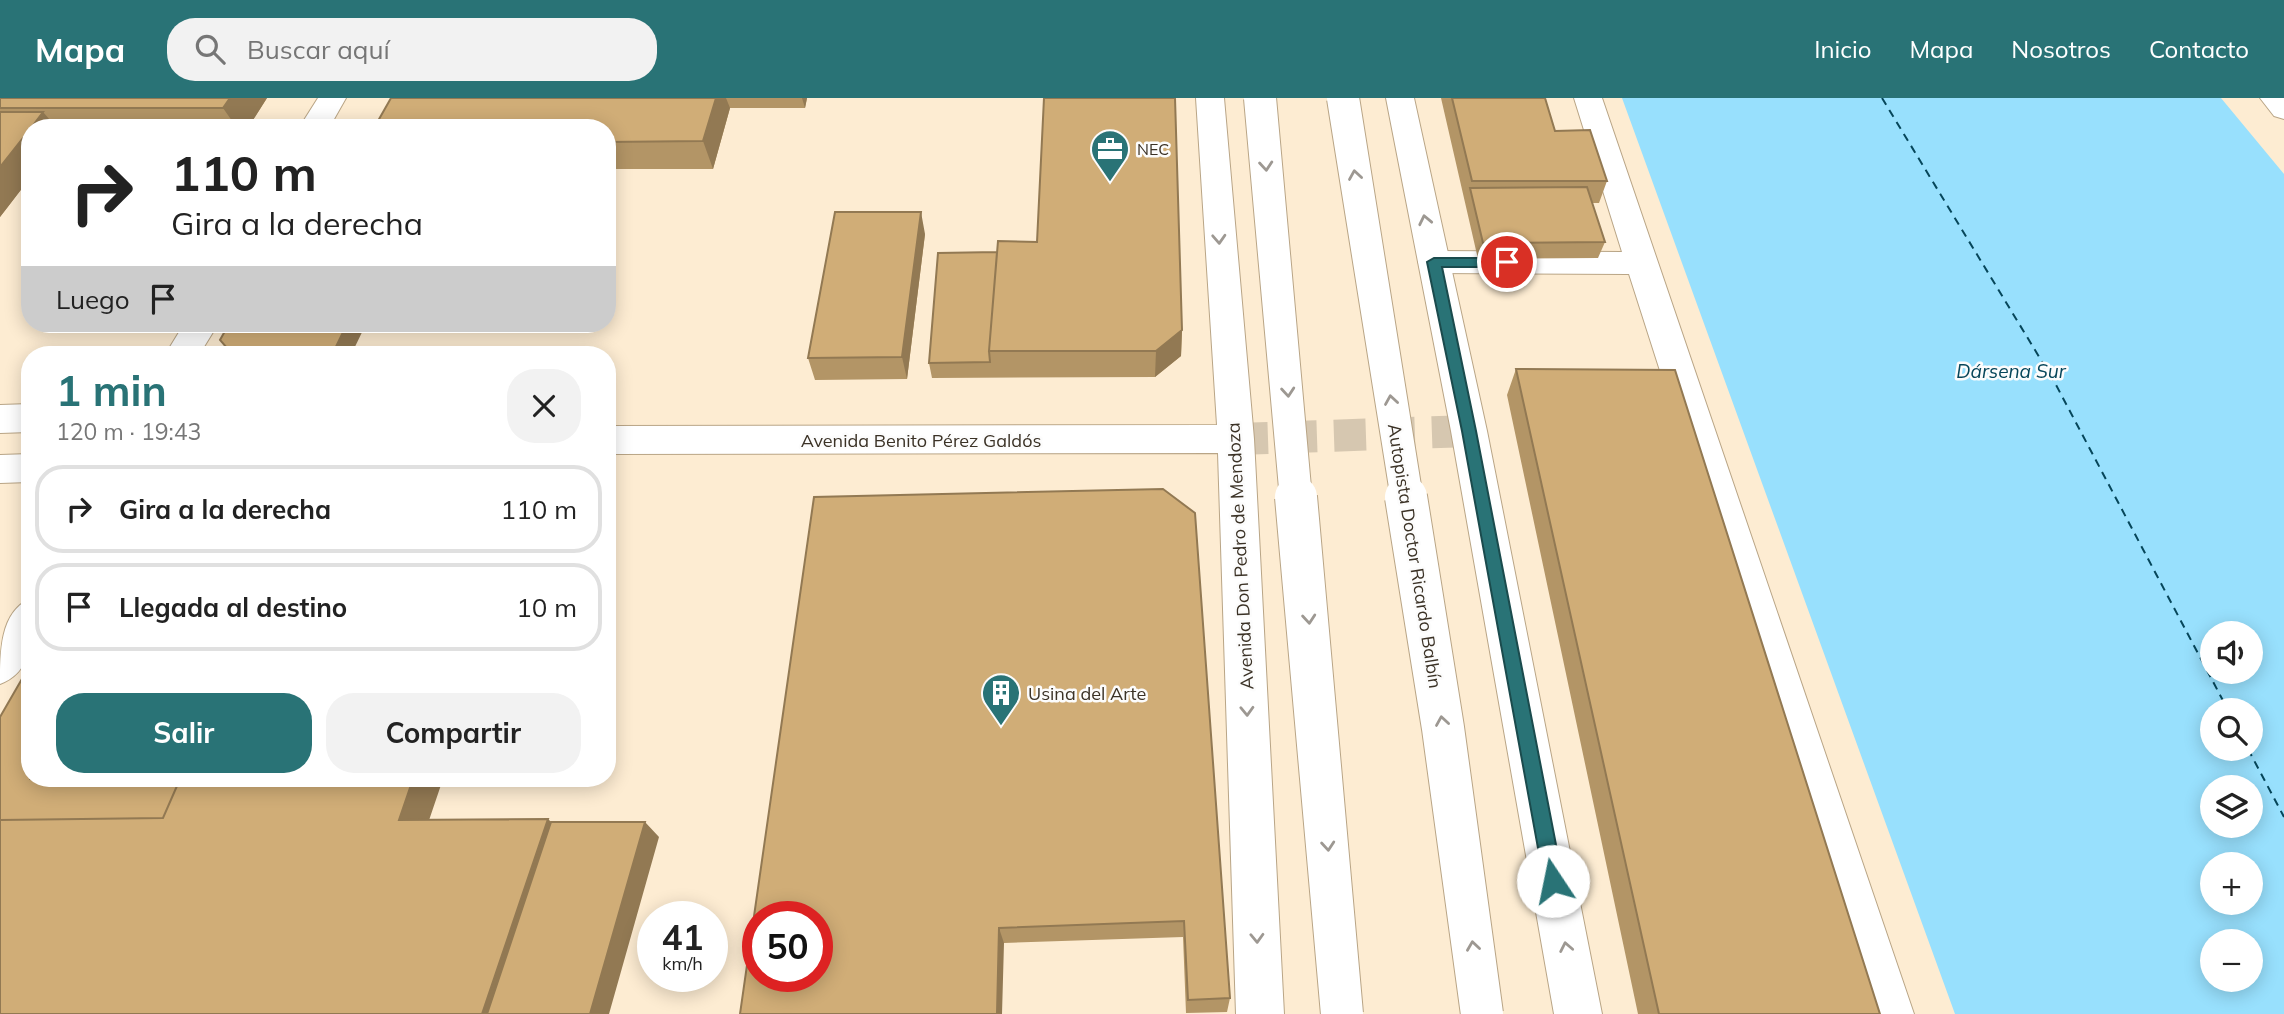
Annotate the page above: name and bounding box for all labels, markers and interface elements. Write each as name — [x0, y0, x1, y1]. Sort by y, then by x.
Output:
search box — [167, 18, 657, 81]
text: Mapa — [35, 29, 125, 70]
icon: search — [191, 30, 229, 68]
text: Buscar aquí — [247, 33, 390, 66]
text: Inicio — [1814, 34, 1871, 64]
text: Mapa — [1909, 34, 1973, 64]
text: Nosotros — [2011, 34, 2111, 64]
text: Contacto — [2149, 34, 2249, 64]
office icon: NEC — [1089, 128, 1131, 183]
place label: NEC — [1137, 139, 1169, 159]
text: 110 m — [171, 142, 317, 203]
icon: right — [56, 147, 147, 238]
one-way arrow — [1258, 161, 1273, 172]
one-way arrow — [1348, 169, 1363, 181]
text: Gira a la derecha — [171, 203, 423, 243]
one-way arrow — [1419, 214, 1434, 226]
pin — [1477, 232, 1537, 292]
one-way arrow — [1211, 234, 1226, 245]
icon: arrive — [1488, 243, 1526, 281]
icon: arrive — [144, 280, 182, 318]
text: Luego — [56, 283, 130, 316]
water label: Dársena Sur — [1956, 359, 2067, 383]
text: 1 min — [56, 364, 167, 417]
button: close — [507, 369, 581, 443]
one-way arrow — [1280, 387, 1295, 398]
one-way arrow — [1384, 394, 1399, 406]
text: 120 m · 19:43 — [56, 417, 201, 446]
street label: Avenida Don Pedro de Mendoza — [1222, 422, 1258, 690]
street label: Autopista Doctor Ricardo Balbín — [1383, 422, 1447, 690]
street label: Avenida Benito Pérez Galdós — [801, 429, 1041, 452]
icon: right — [60, 490, 98, 528]
text: Gira a la derecha — [119, 493, 331, 526]
text: 110 m — [501, 493, 577, 526]
icon: arrive — [60, 588, 98, 626]
text: Llegada al destino — [119, 591, 347, 624]
text: 10 m — [516, 591, 577, 624]
one-way arrow — [1301, 614, 1316, 625]
map controls — [2200, 621, 2263, 992]
button: sound — [2200, 621, 2263, 684]
building icon: Usina del Arte — [980, 672, 1022, 727]
place label: Usina del Arte — [1028, 682, 1146, 705]
button: Salir — [56, 693, 312, 773]
button: Compartir — [326, 693, 581, 773]
button: search — [2200, 698, 2263, 761]
one-way arrow — [1239, 706, 1254, 717]
one-way arrow — [1435, 715, 1450, 727]
button: layers — [2200, 775, 2263, 838]
one-way arrow — [1320, 840, 1335, 851]
position arrow — [1516, 844, 1590, 918]
button: + — [2200, 852, 2263, 915]
speed limit sign: 50 — [742, 901, 833, 992]
text: 41 — [661, 915, 704, 959]
button: − — [2200, 929, 2263, 992]
one-way arrow — [1249, 933, 1264, 944]
one-way arrow — [1466, 941, 1481, 952]
one-way arrow — [1559, 941, 1574, 953]
text: km/h — [662, 952, 703, 975]

